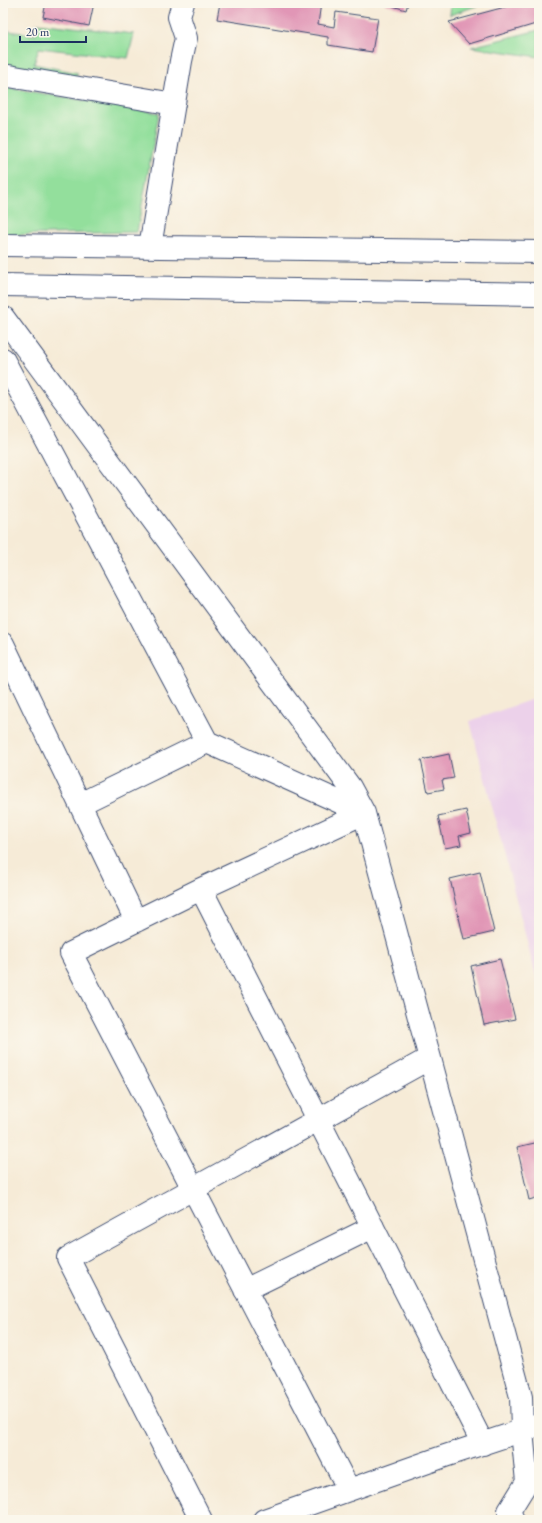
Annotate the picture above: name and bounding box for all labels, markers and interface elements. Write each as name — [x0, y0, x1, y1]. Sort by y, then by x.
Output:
scale bar — [20, 18, 86, 44]
text: 20 m — [26, 24, 50, 40]

